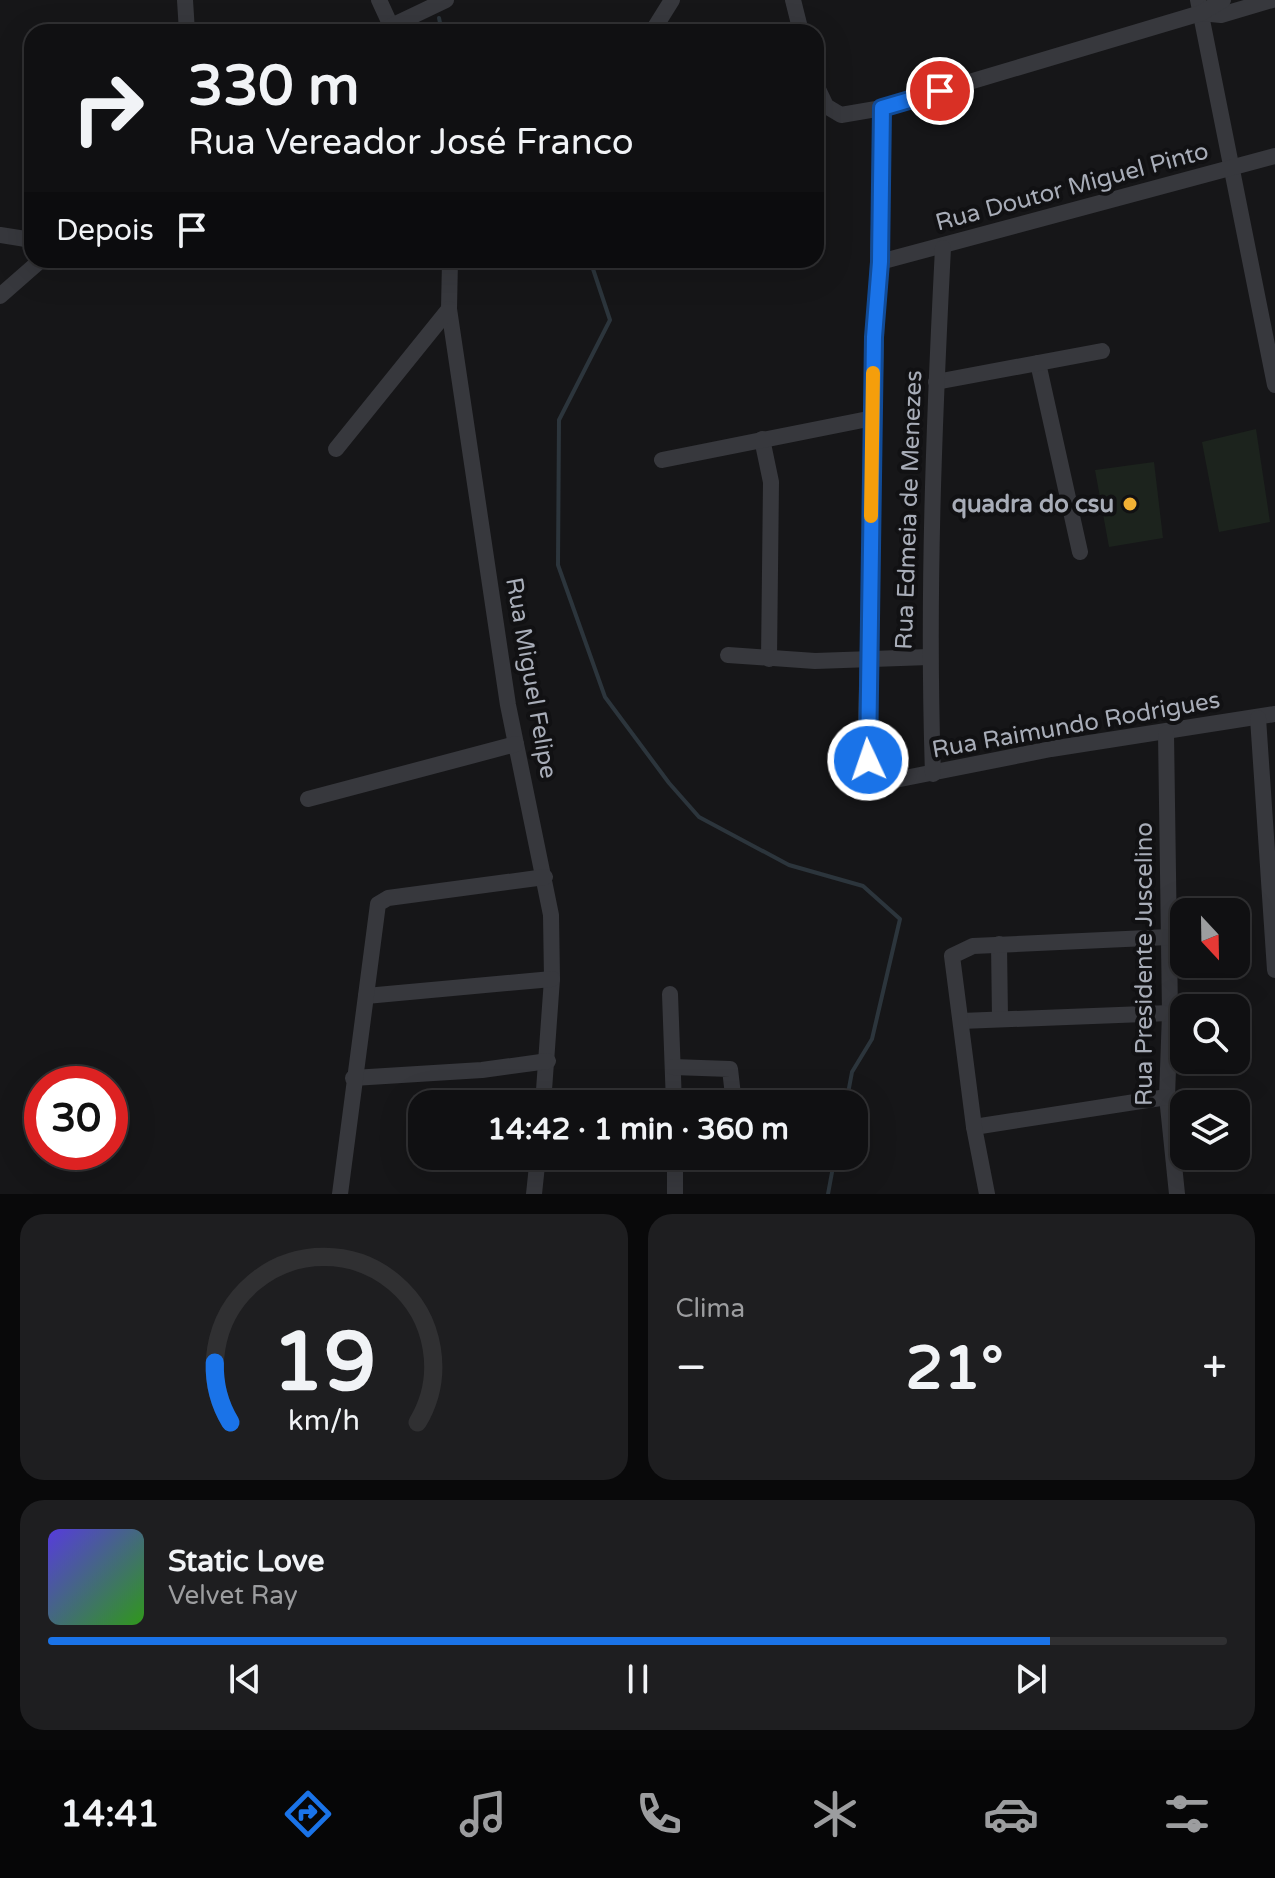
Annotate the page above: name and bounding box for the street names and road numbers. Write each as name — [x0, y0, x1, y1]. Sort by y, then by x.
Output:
street label: Rua Doutor Miguel Pinto — [932, 137, 1212, 237]
street label: Rua Edmeia de Menezes — [890, 370, 928, 650]
street label: Rua Miguel Felipe — [499, 575, 563, 781]
street label: Rua Raimundo Rodrigues — [930, 685, 1222, 765]
street label: Rua Presidente Juscelino — [1130, 822, 1159, 1106]

